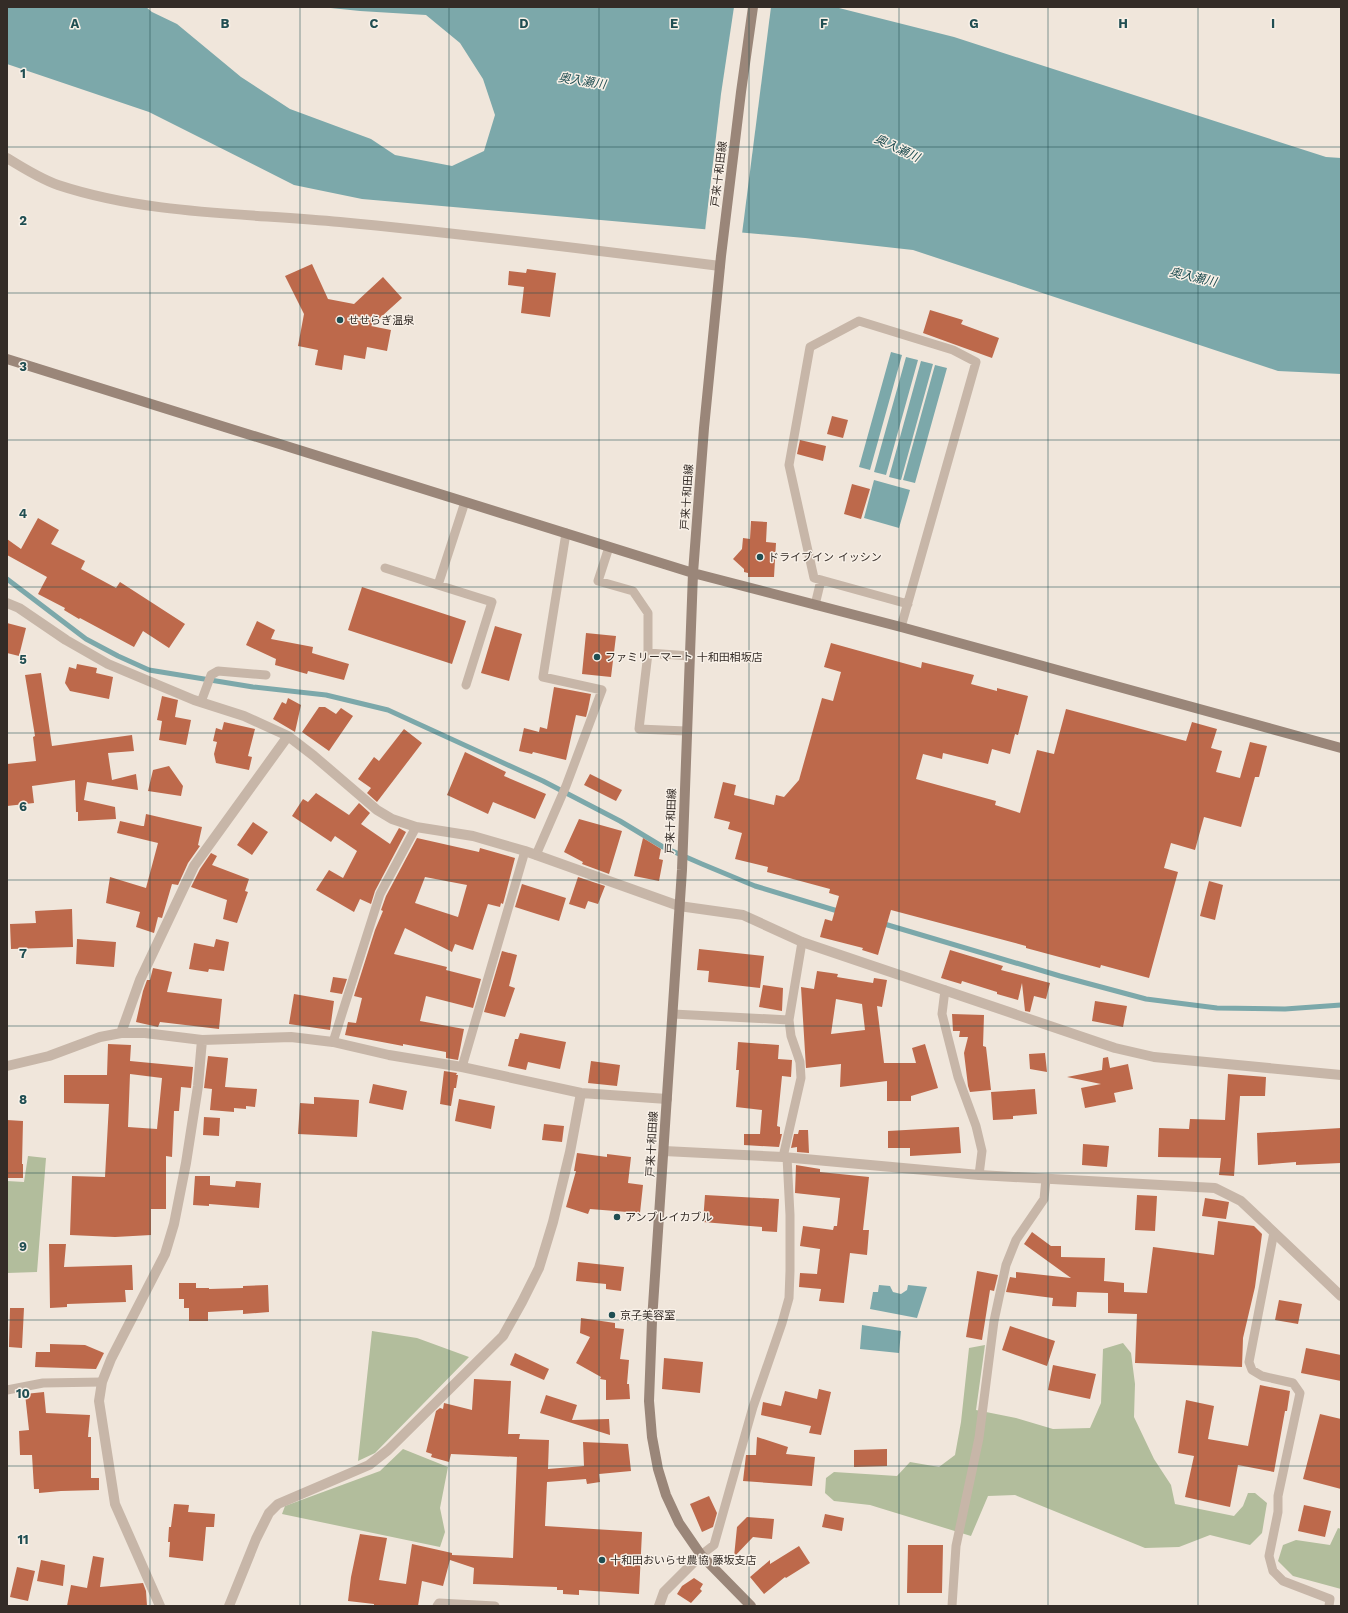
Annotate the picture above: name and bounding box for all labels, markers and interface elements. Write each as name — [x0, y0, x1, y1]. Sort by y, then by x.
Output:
text: A — [71, 16, 80, 31]
text: B — [221, 16, 230, 31]
text: C — [370, 16, 379, 31]
text: D — [519, 16, 529, 31]
text: E — [670, 16, 678, 31]
text: F — [820, 16, 828, 31]
text: G — [969, 16, 979, 31]
text: H — [1118, 16, 1128, 31]
text: I — [1271, 16, 1275, 31]
text: 1 — [20, 66, 26, 81]
water label: 奥入瀬川 — [557, 70, 609, 92]
water label: 奥入瀬川 — [872, 132, 924, 165]
street label: 戸来十和田線 — [709, 140, 729, 208]
text: 2 — [19, 213, 27, 228]
water label: 奥入瀬川 — [1168, 265, 1220, 290]
place label: せせらぎ温泉 — [348, 314, 415, 327]
marker: せせらぎ温泉 — [335, 315, 345, 325]
text: 3 — [19, 359, 27, 374]
street label: 戸来十和田線 — [678, 464, 696, 530]
text: 4 — [19, 506, 28, 521]
place label: ドライブイン イッシン — [768, 551, 882, 564]
marker: ドライブイン イッシン — [755, 552, 765, 562]
place label: ファミリーマート 十和田相坂店 — [605, 651, 763, 664]
text: 5 — [19, 652, 27, 667]
marker: ファミリーマート 十和田相坂店 — [592, 652, 602, 662]
street label: 戸来十和田線 — [663, 788, 679, 854]
text: 6 — [19, 799, 27, 814]
text: 7 — [19, 946, 27, 961]
text: 8 — [19, 1092, 27, 1107]
street label: 戸来十和田線 — [644, 1111, 660, 1177]
place label: アンブレイカブル — [625, 1211, 712, 1224]
marker: アンブレイカブル — [612, 1212, 622, 1222]
text: 9 — [19, 1239, 27, 1254]
place label: 京子美容室 — [620, 1309, 675, 1322]
marker: 京子美容室 — [607, 1310, 617, 1320]
text: 10 — [16, 1386, 30, 1401]
text: 11 — [17, 1532, 29, 1547]
place label: 十和田おいらせ農協 藤坂支店 — [610, 1554, 757, 1567]
marker: 十和田おいらせ農協 藤坂支店 — [597, 1555, 607, 1565]

